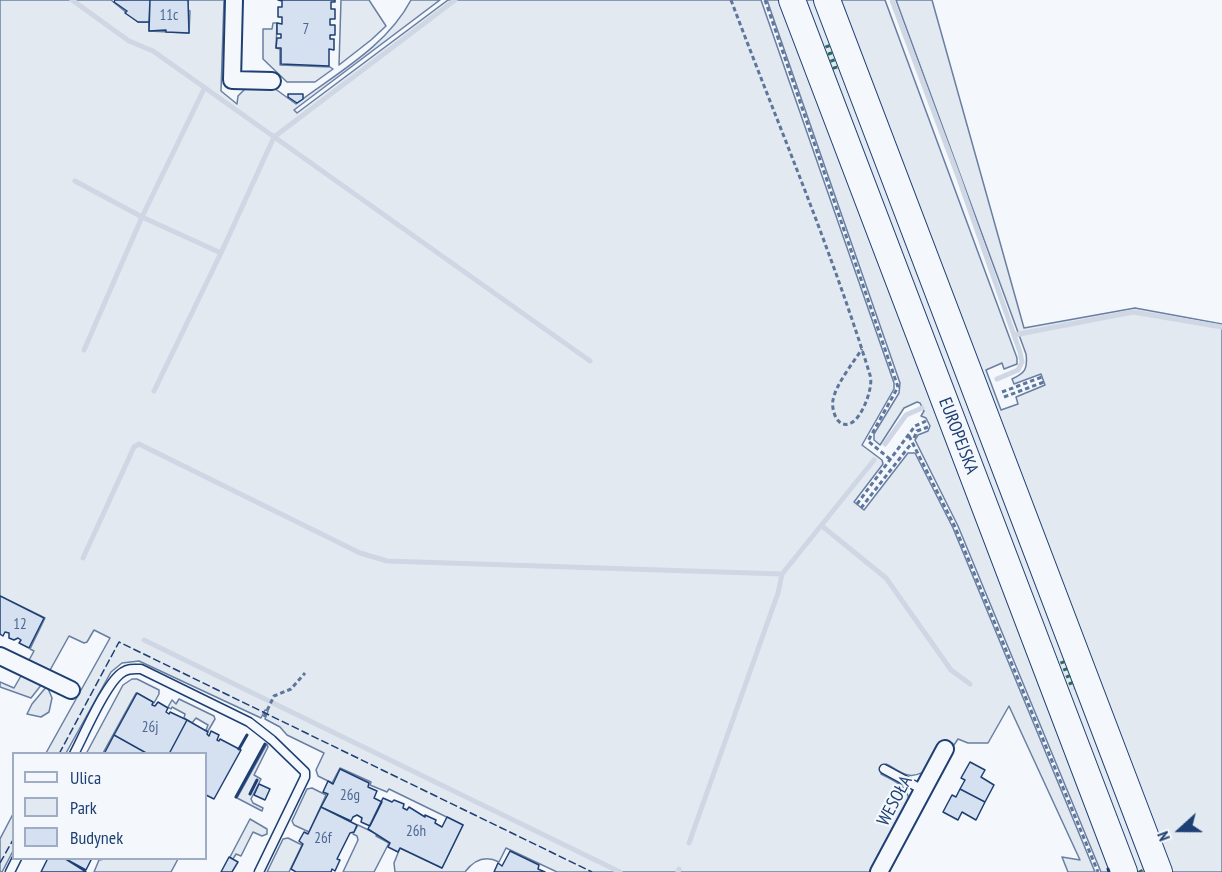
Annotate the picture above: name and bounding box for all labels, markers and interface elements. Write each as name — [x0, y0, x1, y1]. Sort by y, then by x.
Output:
house number: 11c — [160, 7, 178, 25]
house number: 7 — [303, 21, 309, 39]
street label: EUROPEJSKA — [934, 395, 982, 477]
house number: 12 — [13, 616, 27, 634]
house number: 26j — [142, 719, 158, 737]
legend — [12, 752, 207, 860]
text: Ulica — [70, 766, 101, 789]
street label: WESOŁA — [873, 772, 917, 830]
house number: 26g — [340, 787, 360, 805]
text: Park — [70, 796, 97, 819]
north arrow — [1150, 800, 1210, 860]
house number: 26h — [406, 823, 426, 841]
text: Budynek — [70, 826, 123, 849]
text: N — [1152, 829, 1174, 844]
house number: 26f — [314, 830, 332, 848]

